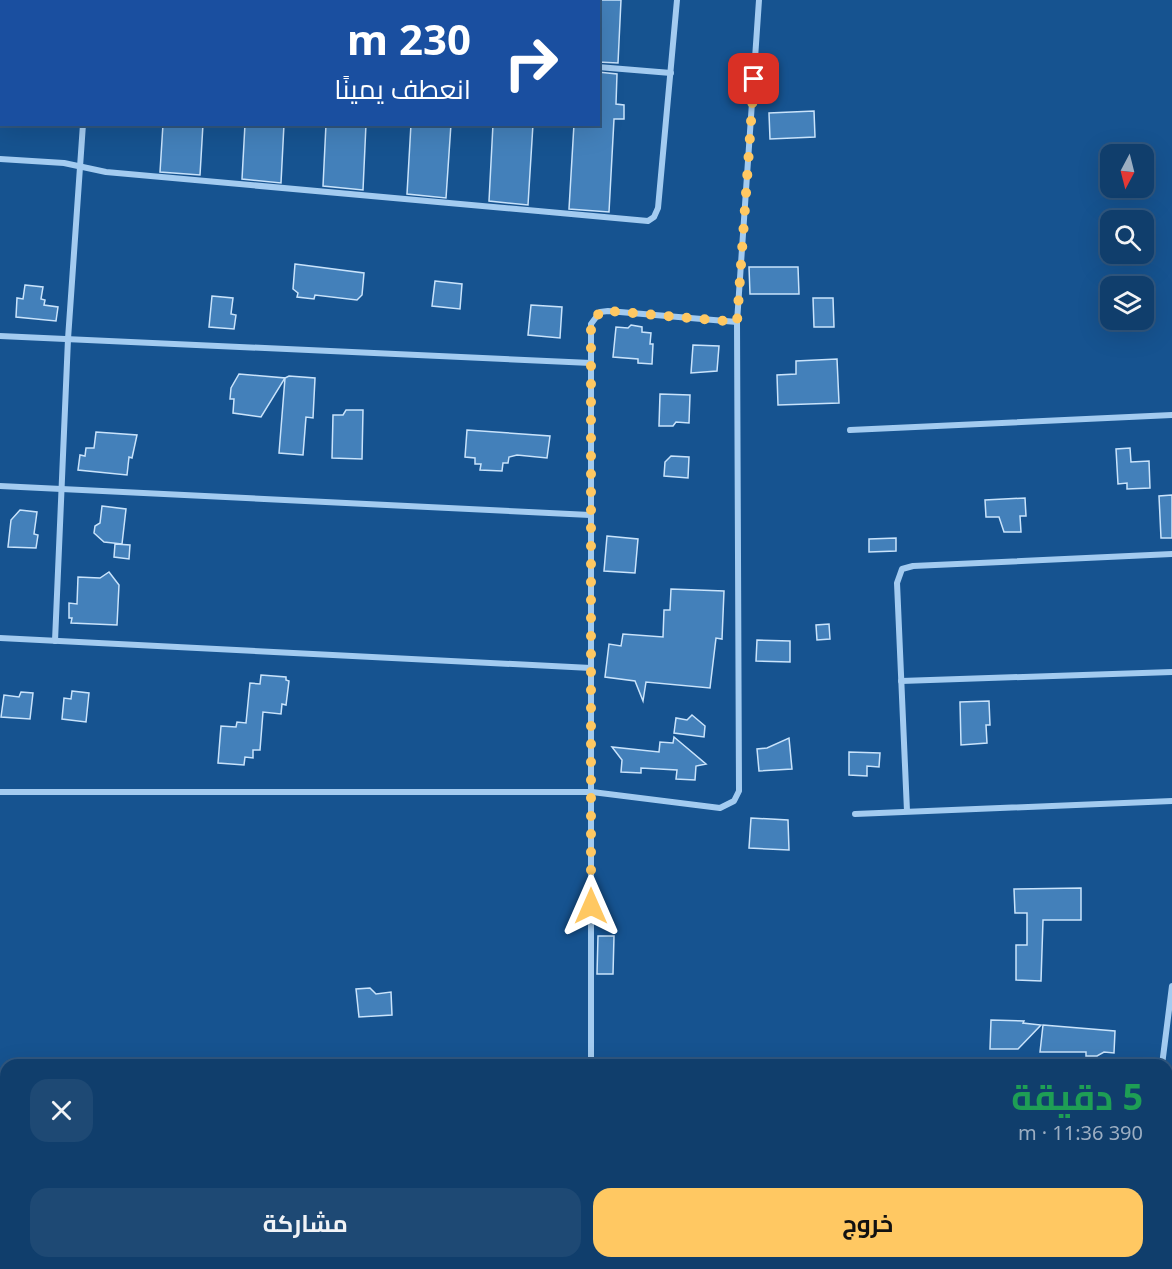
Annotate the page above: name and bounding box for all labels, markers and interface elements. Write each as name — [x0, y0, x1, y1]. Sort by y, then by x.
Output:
text: 230 m — [347, 10, 471, 67]
icon: right — [492, 24, 570, 102]
pin — [728, 53, 779, 104]
icon: arrive — [737, 62, 770, 95]
text: انعطف يمينًا — [334, 70, 471, 107]
north arrow — [1100, 144, 1154, 198]
map controls — [1100, 144, 1154, 330]
button: search — [1100, 210, 1154, 264]
button: layers — [1100, 276, 1154, 330]
position arrow — [559, 874, 623, 938]
text: 5 دقيقة — [1011, 1072, 1143, 1121]
button: close — [30, 1079, 93, 1142]
text: 390 m · 11:36 — [1018, 1119, 1143, 1146]
button: مشاركة — [30, 1188, 581, 1257]
button: خروج — [593, 1188, 1143, 1257]

